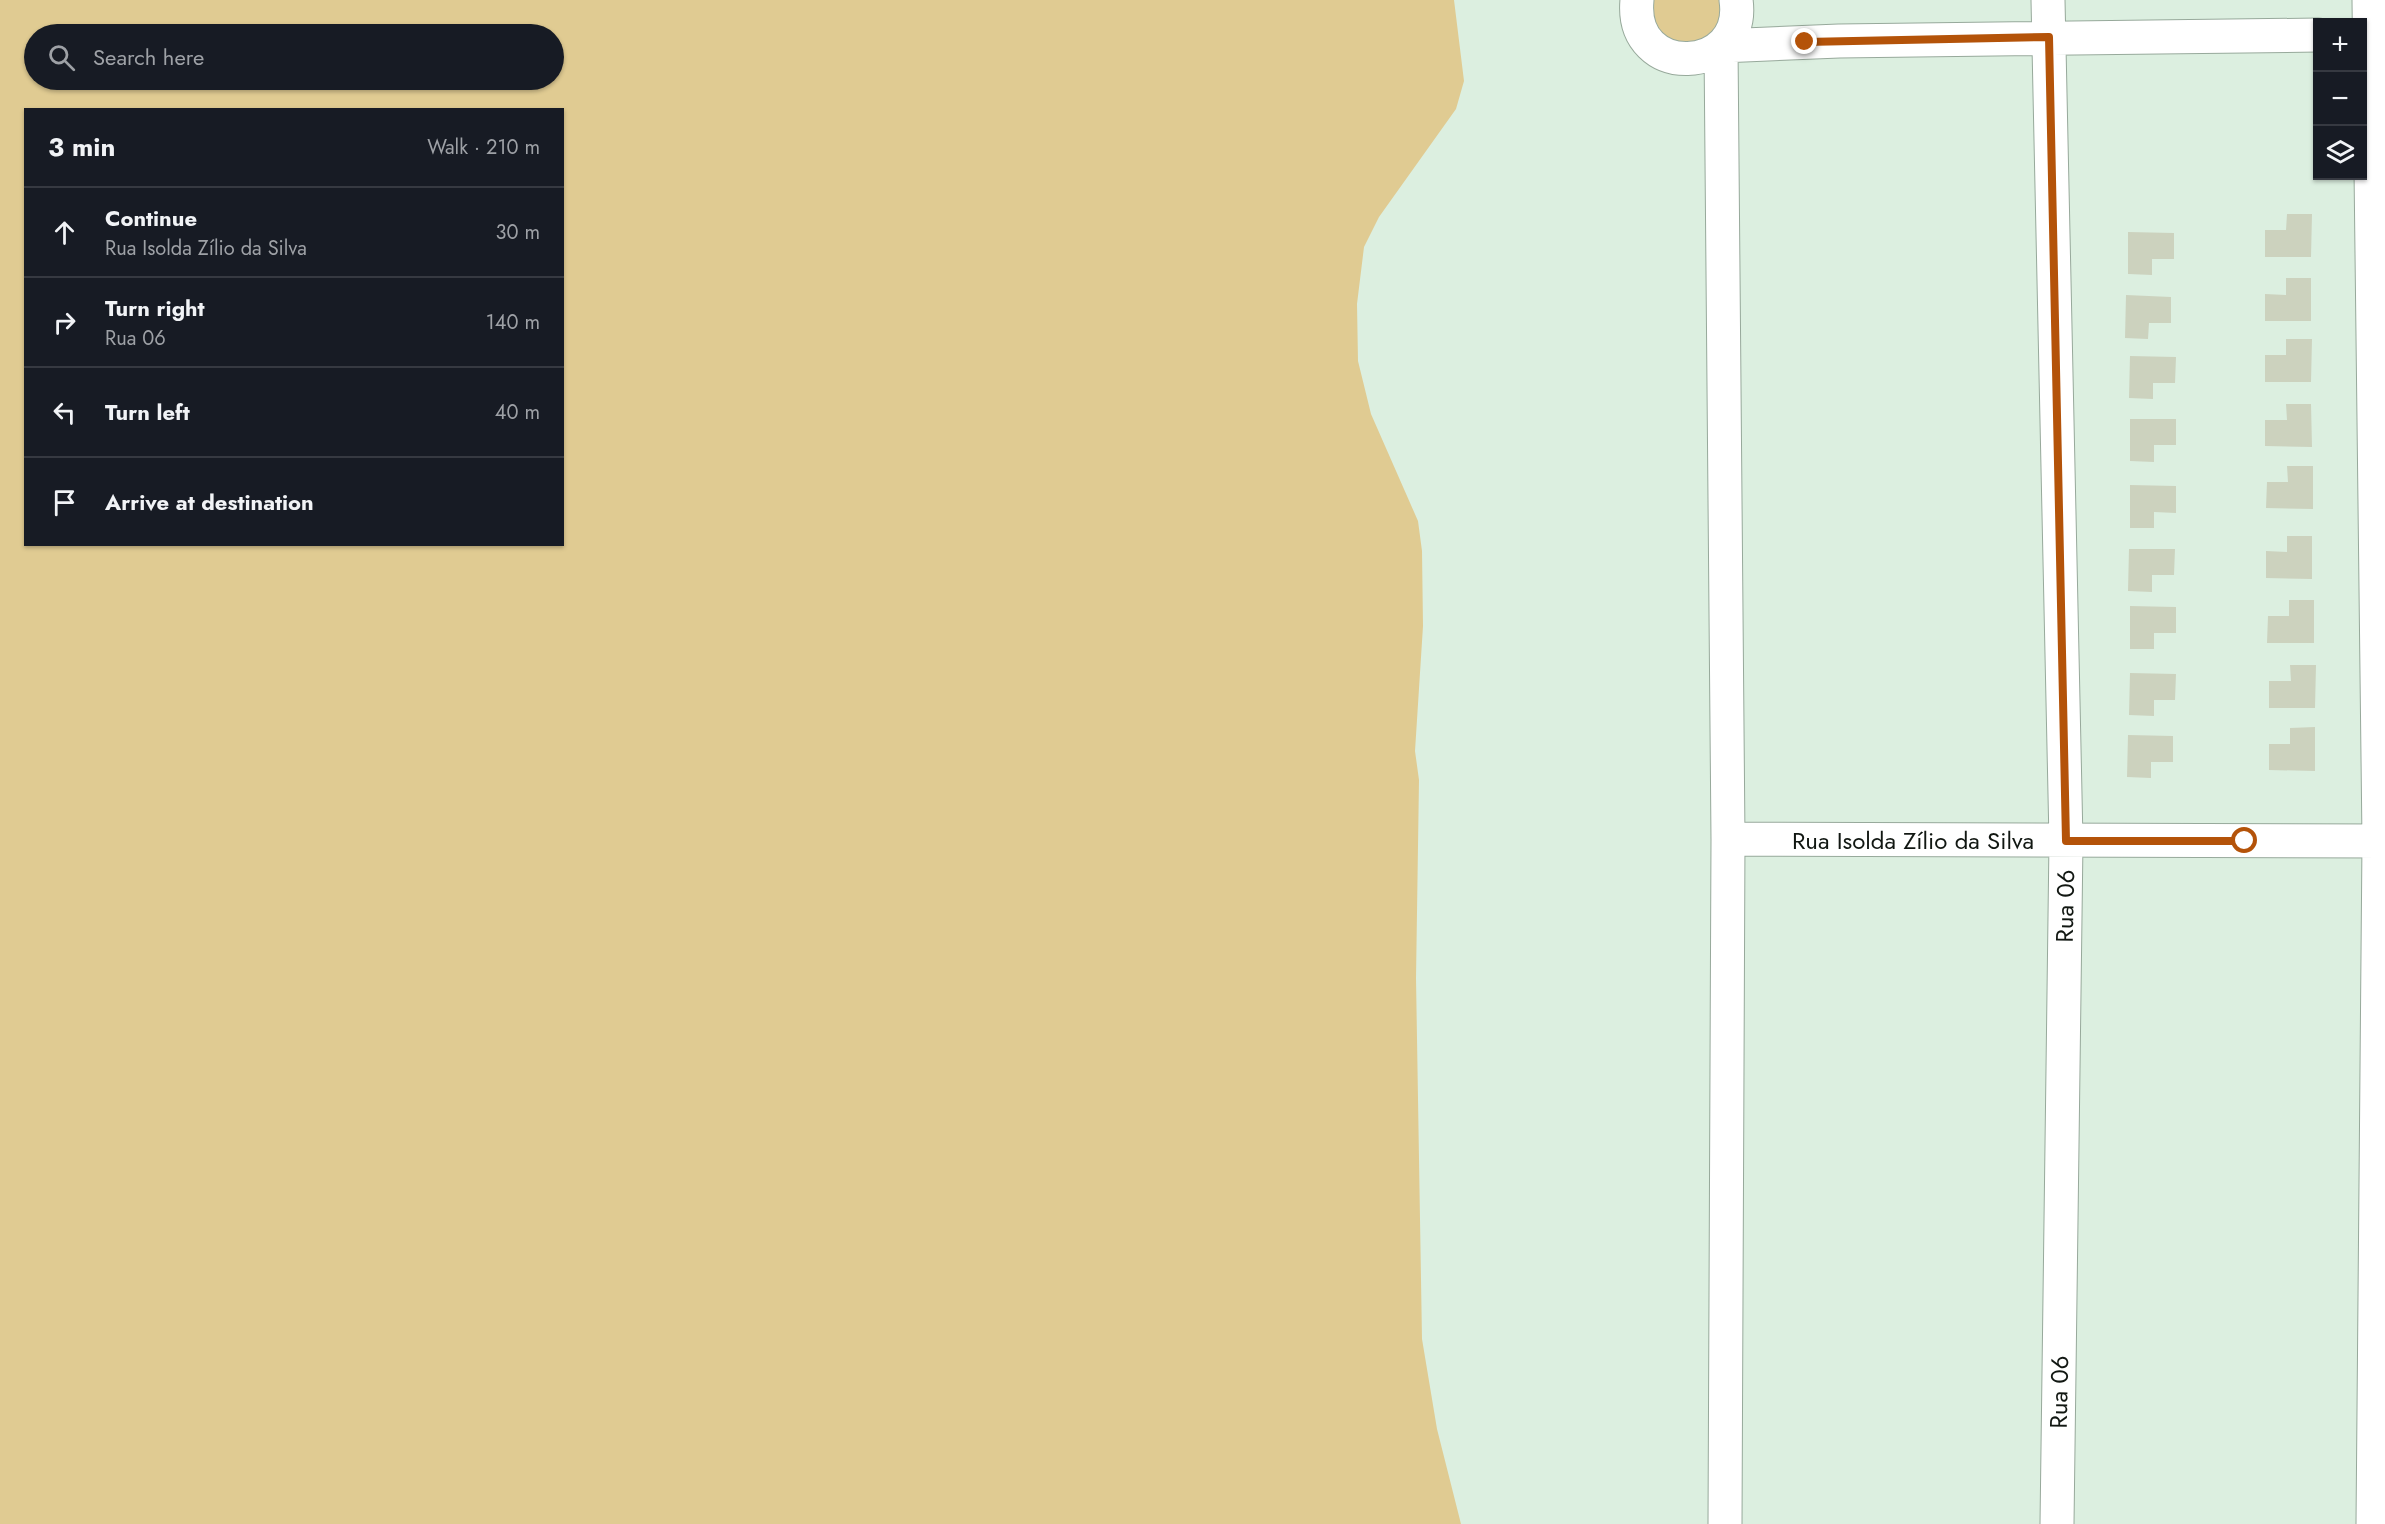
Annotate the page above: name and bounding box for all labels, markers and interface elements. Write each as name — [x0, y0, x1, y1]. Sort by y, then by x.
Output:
map controls — [2313, 18, 2367, 180]
button: + — [2313, 18, 2367, 72]
search box — [24, 24, 564, 90]
route end — [1791, 28, 1817, 54]
icon: search — [45, 41, 78, 74]
text: Search here — [93, 41, 204, 73]
button: − — [2313, 72, 2367, 126]
button: layers — [2313, 126, 2367, 180]
text: 3 min — [48, 128, 115, 166]
text: Walk · 210 m — [427, 133, 540, 162]
text: Continue — [105, 202, 197, 234]
icon: ahead — [48, 216, 81, 249]
text: 30 m — [495, 218, 540, 247]
text: Rua Isolda Zílio da Silva — [105, 234, 307, 263]
text: Turn right — [105, 292, 205, 324]
icon: right — [48, 306, 81, 339]
text: 140 m — [486, 308, 540, 337]
text: Rua 06 — [105, 324, 166, 353]
icon: left — [48, 396, 81, 429]
text: Turn left — [105, 396, 190, 428]
text: 40 m — [495, 398, 540, 427]
icon: arrive — [48, 486, 81, 519]
text: Arrive at destination — [105, 486, 314, 518]
street label: Rua Isolda Zílio da Silva — [1792, 823, 2034, 858]
route start — [2231, 827, 2257, 853]
street label: Rua 06 — [2047, 869, 2083, 943]
street label: Rua 06 — [2041, 1355, 2077, 1429]

